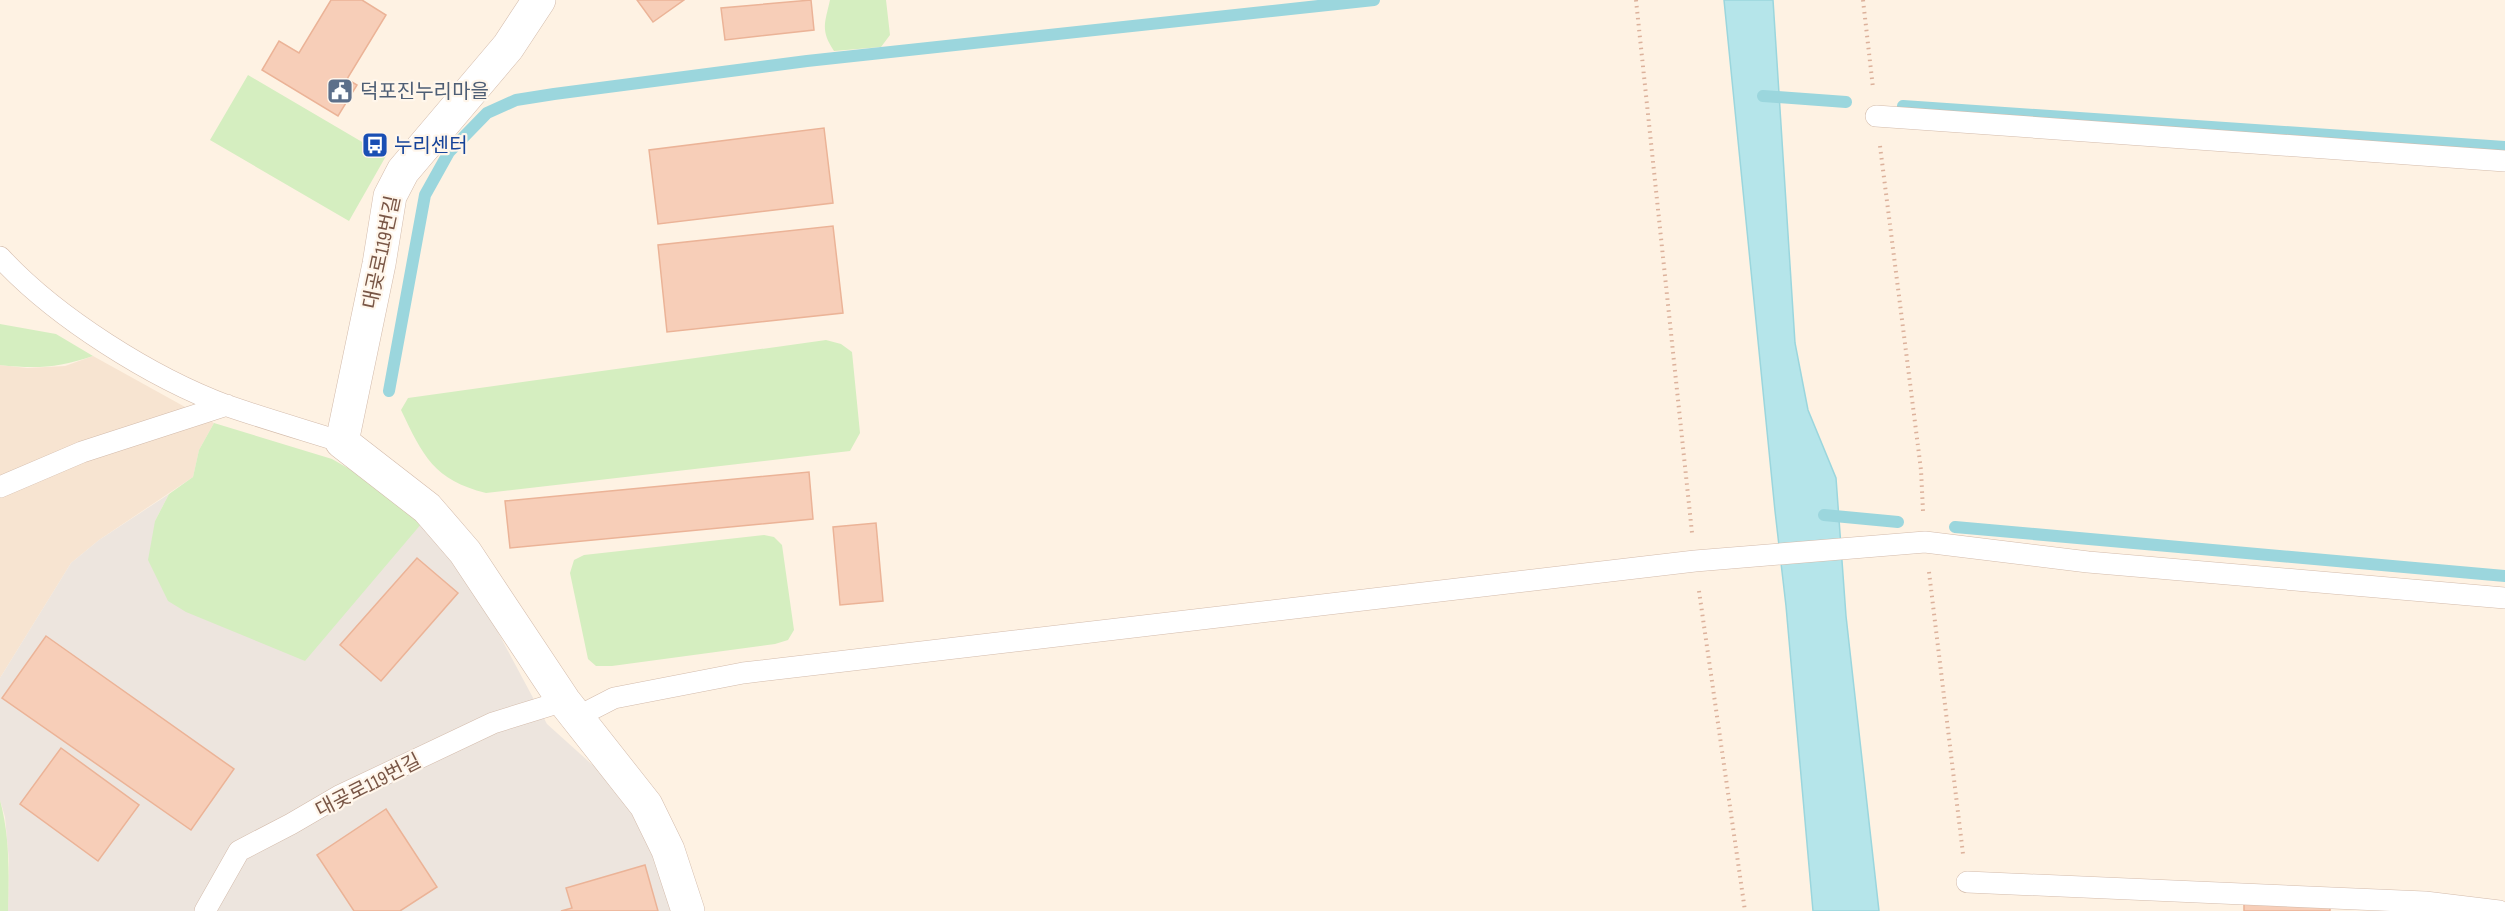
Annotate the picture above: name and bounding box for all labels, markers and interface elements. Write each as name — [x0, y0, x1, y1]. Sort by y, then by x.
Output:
public building icon: 덕포진누리마을 — [325, 76, 355, 106]
place label: 덕포진누리마을 — [360, 80, 489, 104]
bus stop icon: 누리센터 — [360, 130, 390, 160]
place label: 누리센터 — [394, 134, 468, 158]
street label: 대곶로119번길 — [358, 194, 406, 311]
street label: 대곶로119번길 — [312, 749, 425, 823]

